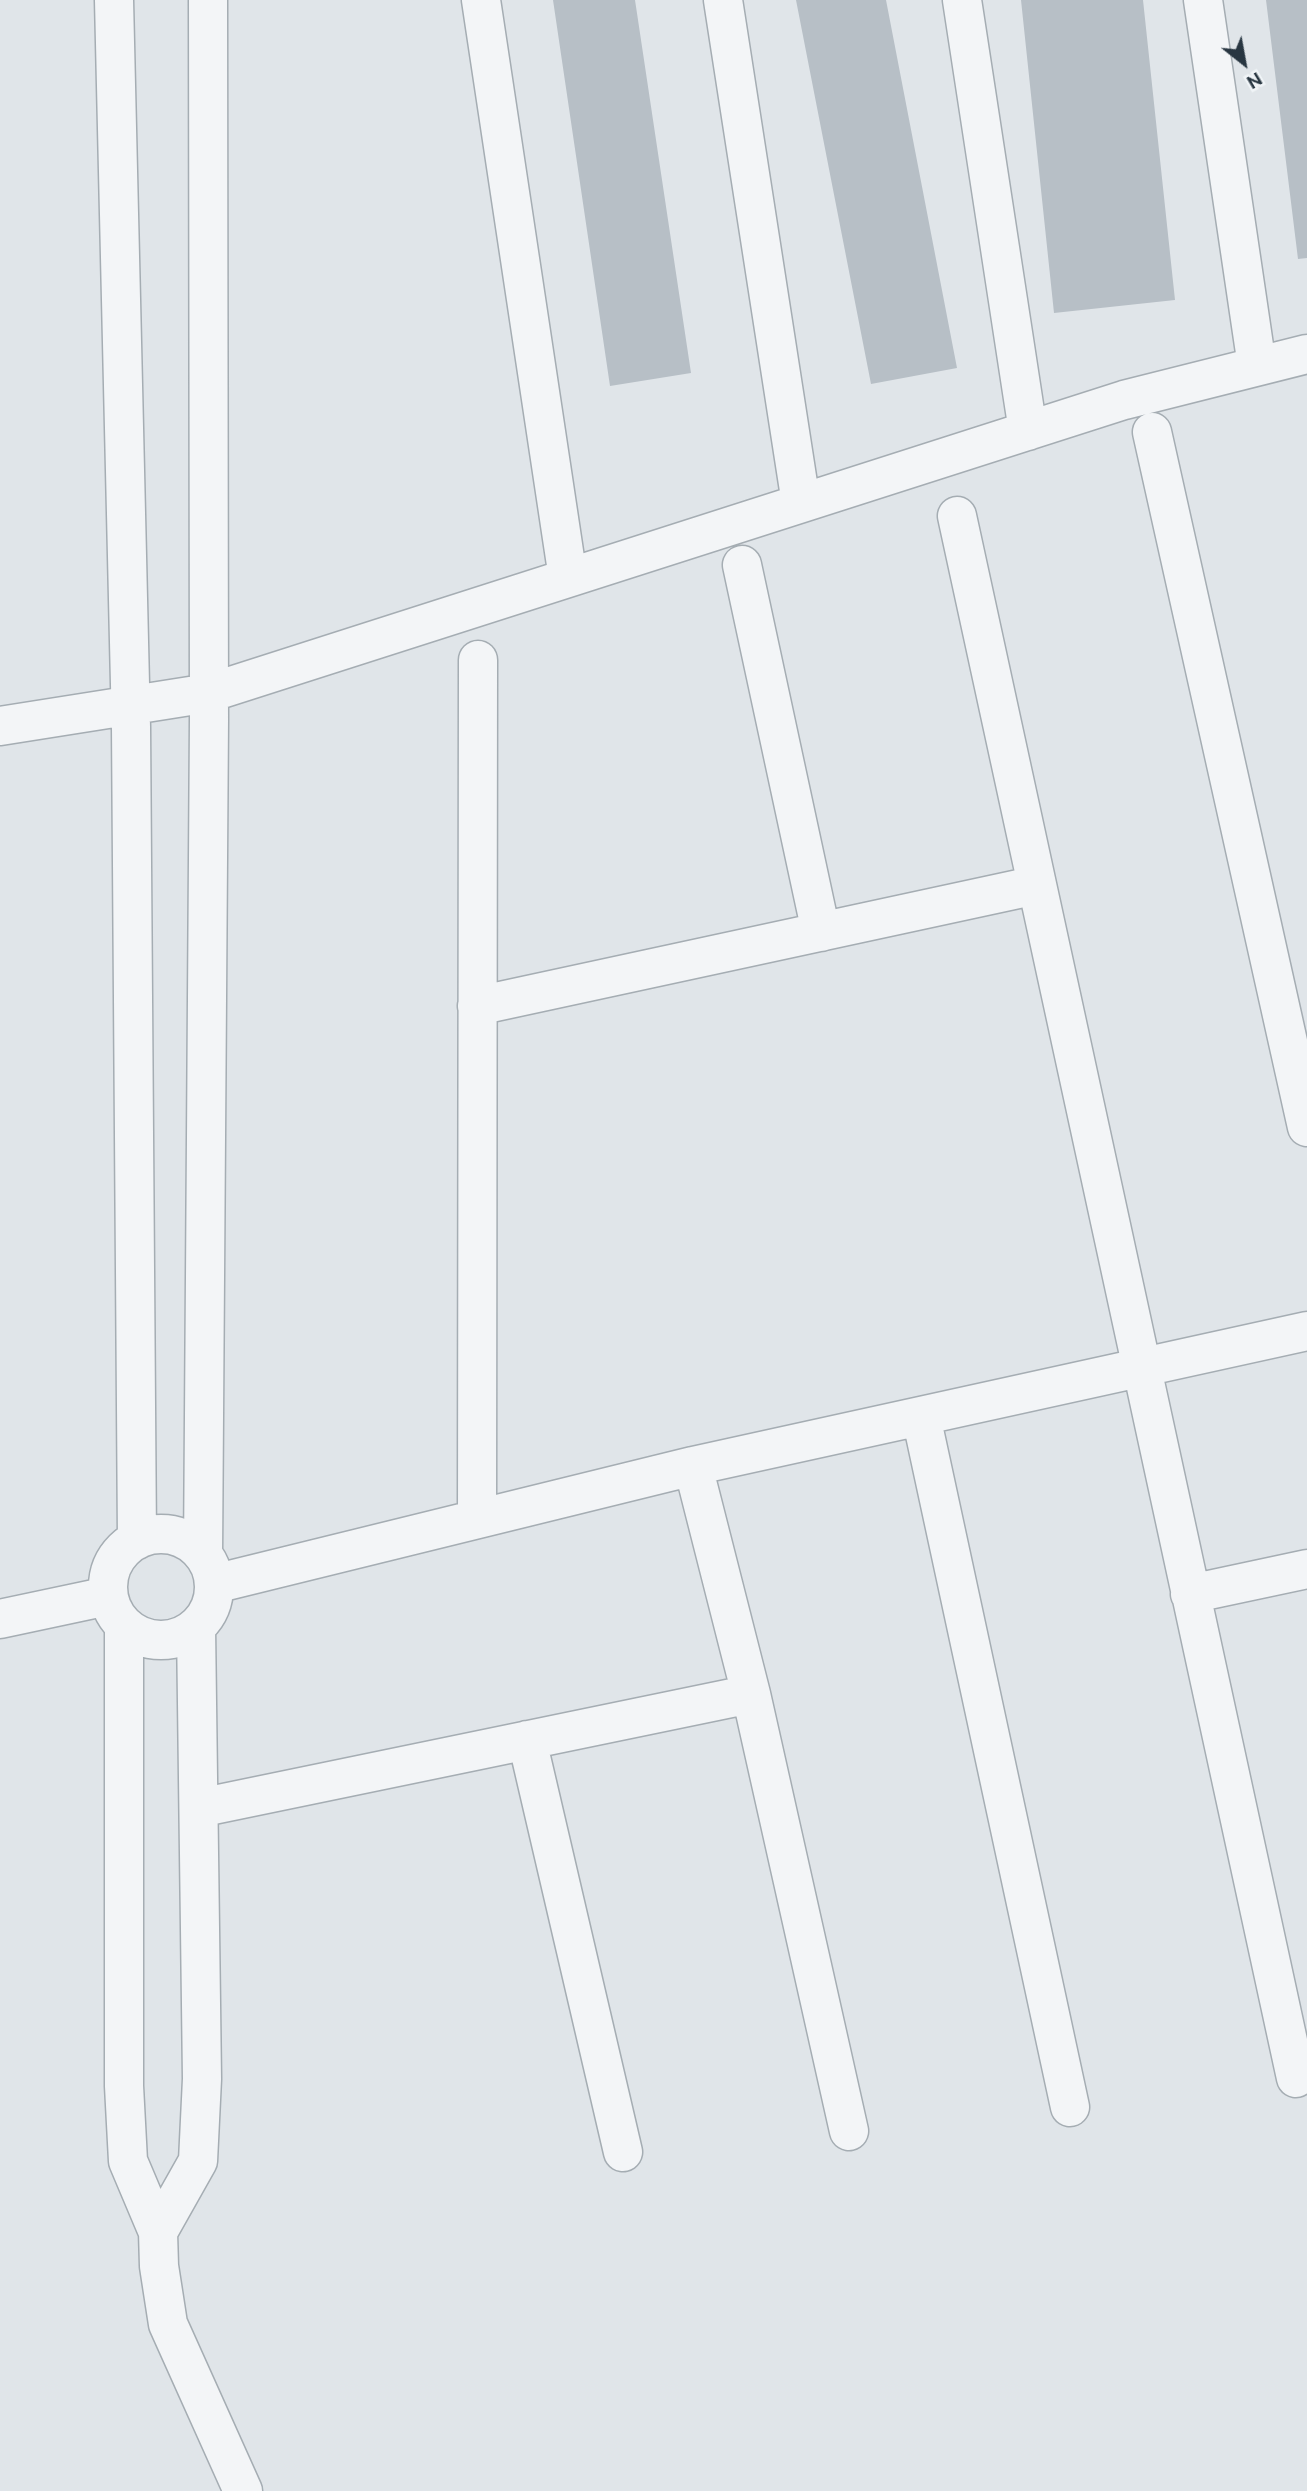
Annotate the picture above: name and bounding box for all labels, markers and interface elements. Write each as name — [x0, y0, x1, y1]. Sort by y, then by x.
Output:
north arrow — [1209, 28, 1279, 98]
text: N — [1243, 68, 1267, 94]

